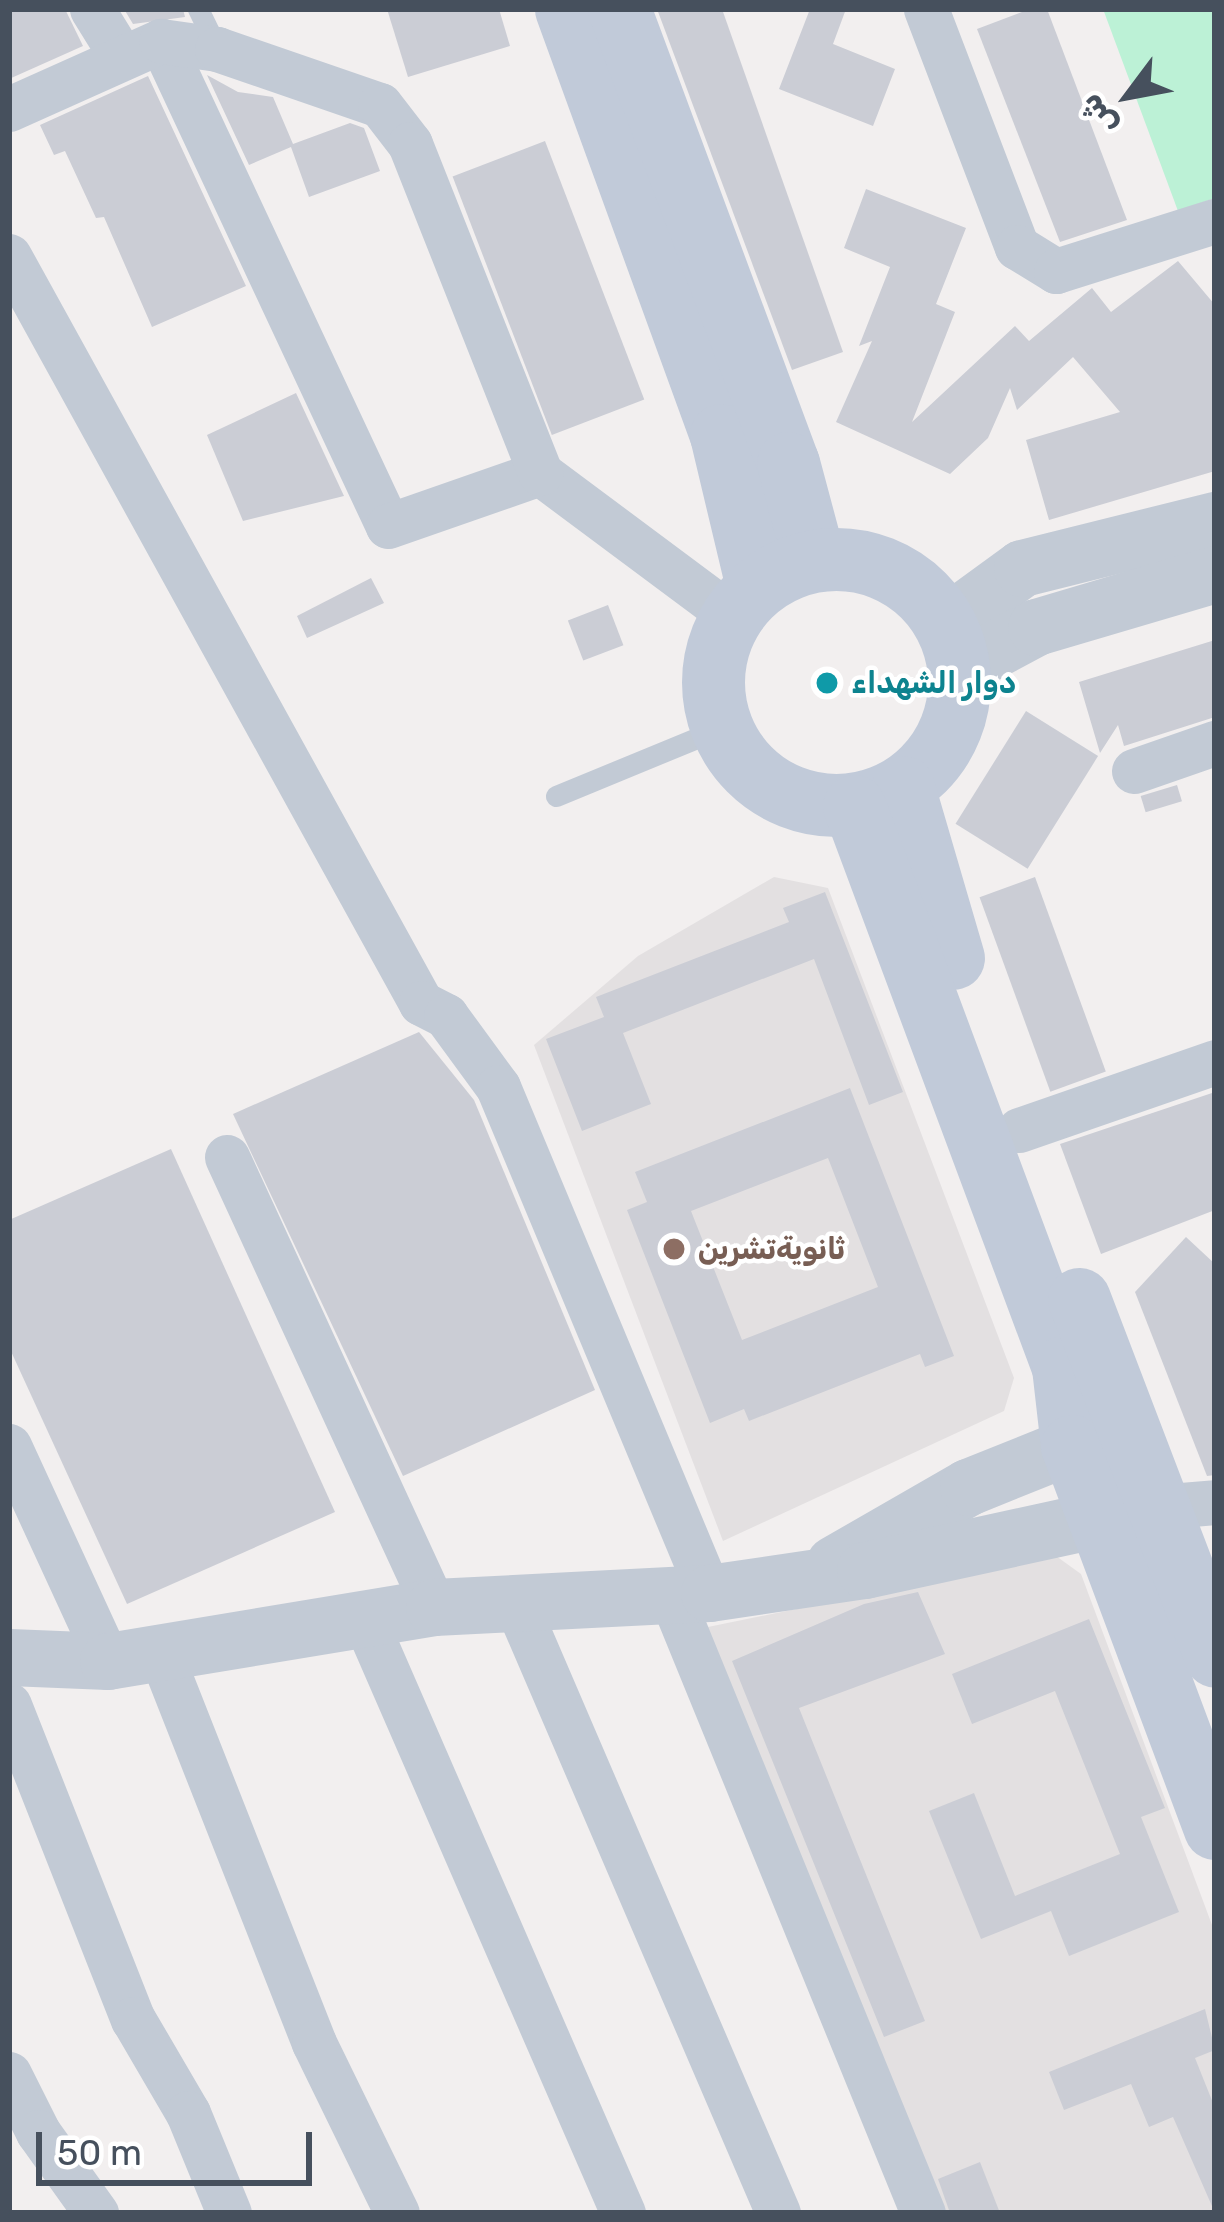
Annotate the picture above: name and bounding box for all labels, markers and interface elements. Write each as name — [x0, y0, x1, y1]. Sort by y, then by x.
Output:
north arrow — [1068, 36, 1188, 156]
text: ش — [1069, 87, 1125, 143]
place label: دوار الشهداء — [851, 665, 1016, 701]
marker: دوار الشهداء — [814, 670, 840, 696]
place label: ثانويةتشرين — [698, 1231, 845, 1267]
marker: ثانويةتشرين — [661, 1236, 687, 1262]
scale bar — [42, 2108, 318, 2182]
text: 50 m — [57, 2131, 142, 2174]

